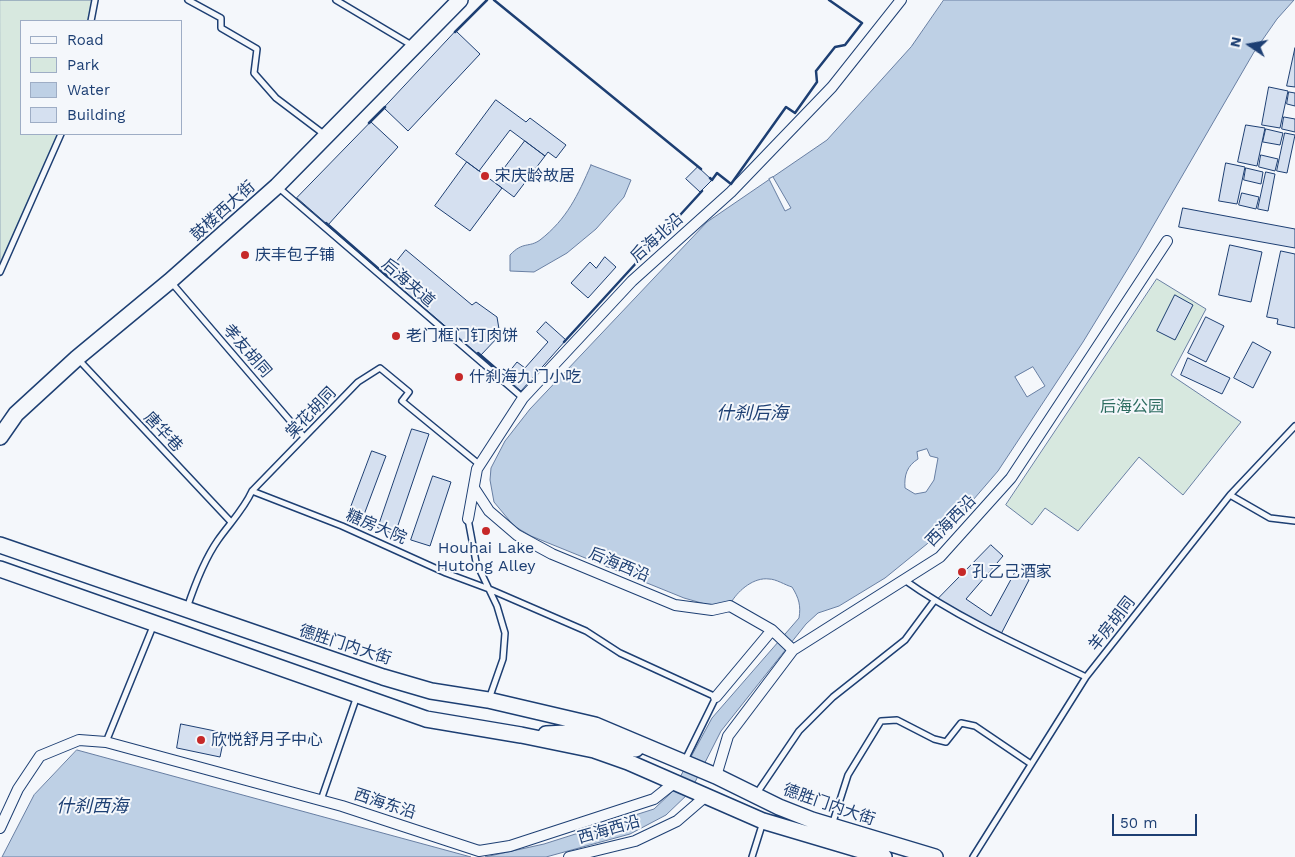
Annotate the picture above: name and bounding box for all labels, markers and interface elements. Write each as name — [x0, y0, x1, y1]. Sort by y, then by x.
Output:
legend — [20, 20, 182, 135]
north arrow — [1225, 20, 1275, 70]
text: Road — [67, 31, 104, 49]
text: N — [1226, 35, 1244, 49]
text: Park — [67, 56, 99, 74]
text: Water — [67, 81, 110, 99]
text: Building — [67, 106, 125, 124]
place label: 宋庆龄故居 — [495, 166, 575, 186]
marker: 宋庆龄故居 — [479, 170, 491, 182]
street label: 鼓楼西大街 — [187, 177, 259, 245]
street label: 后海北沿 — [627, 209, 687, 267]
place label: 庆丰包子铺 — [255, 245, 335, 265]
marker: 庆丰包子铺 — [239, 249, 251, 261]
street label: 后海夹道 — [378, 255, 438, 311]
street label: 孝友胡同 — [219, 321, 275, 381]
place label: 老门框门钉肉饼 — [406, 326, 518, 346]
marker: 老门框门钉肉饼 — [390, 330, 402, 342]
place label: 什刹海九门小吃 — [469, 367, 581, 387]
marker: 什刹海九门小吃 — [453, 371, 465, 383]
street label: 棠花胡同 — [282, 383, 340, 443]
park label: 后海公园 — [1100, 397, 1164, 417]
water label: 什刹后海 — [716, 403, 788, 425]
street label: 唐华巷 — [140, 408, 186, 456]
street label: 西海西沿 — [922, 491, 980, 551]
street label: 糖房大院 — [343, 506, 409, 548]
marker: Houhai Lake Hutong Alley — [480, 525, 492, 537]
place label: Houhai Lake Hutong Alley — [436, 538, 536, 576]
street label: 后海西沿 — [586, 544, 652, 586]
place label: 孔乙己酒家 — [972, 562, 1052, 582]
marker: 孔乙己酒家 — [956, 566, 968, 578]
street label: 羊房胡同 — [1085, 593, 1139, 655]
street label: 德胜门内大街 — [296, 621, 394, 669]
place label: 欣悦舒月子中心 — [211, 730, 323, 750]
marker: 欣悦舒月子中心 — [195, 734, 207, 746]
street label: 德胜门内大街 — [780, 780, 878, 830]
street label: 西海东沿 — [352, 785, 418, 823]
water label: 什刹西海 — [56, 796, 128, 818]
scale bar — [1115, 804, 1200, 836]
street label: 西海西沿 — [576, 812, 642, 848]
text: 50 m — [1120, 814, 1157, 832]

